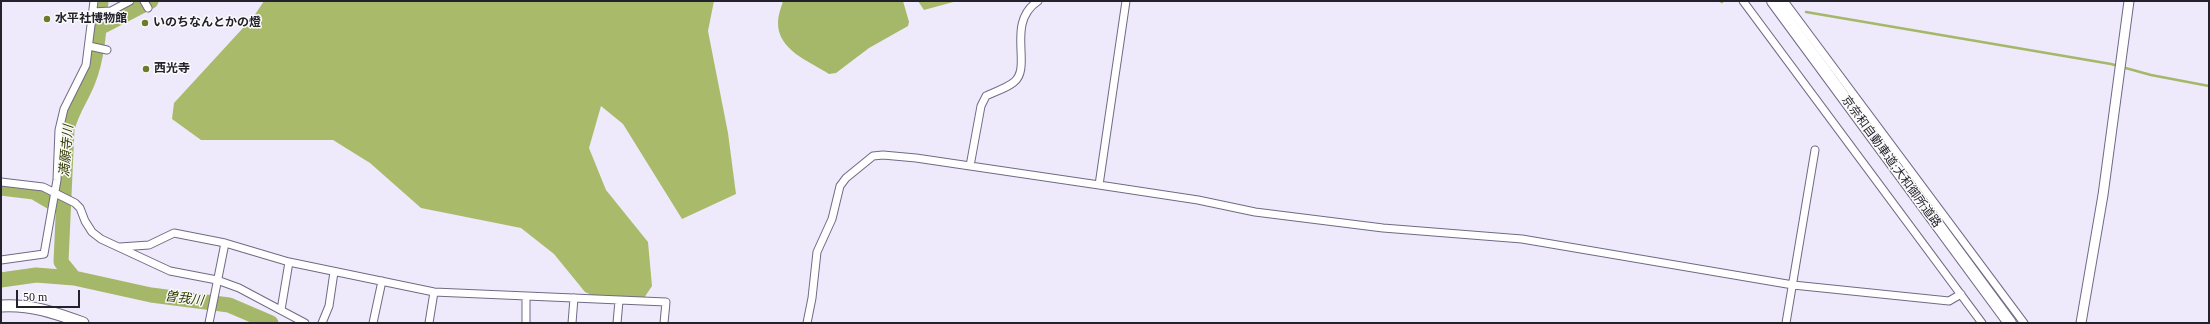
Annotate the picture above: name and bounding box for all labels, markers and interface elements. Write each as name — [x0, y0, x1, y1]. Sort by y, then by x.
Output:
place label: 水平社博物館 — [55, 12, 127, 26]
marker: 水平社博物館 — [42, 14, 52, 24]
place label: いのちなんとかの燈 — [153, 16, 261, 30]
marker: いのちなんとかの燈 — [140, 18, 150, 28]
place label: 西光寺 — [154, 62, 190, 76]
marker: 西光寺 — [141, 64, 151, 74]
street label: 京奈和自動車道;大和御所道路 — [1838, 93, 1944, 231]
water label: 満願寺川 — [57, 124, 77, 178]
scale bar — [18, 282, 82, 308]
water label: 曽我川 — [164, 289, 204, 309]
text: 50 m — [23, 290, 47, 304]

